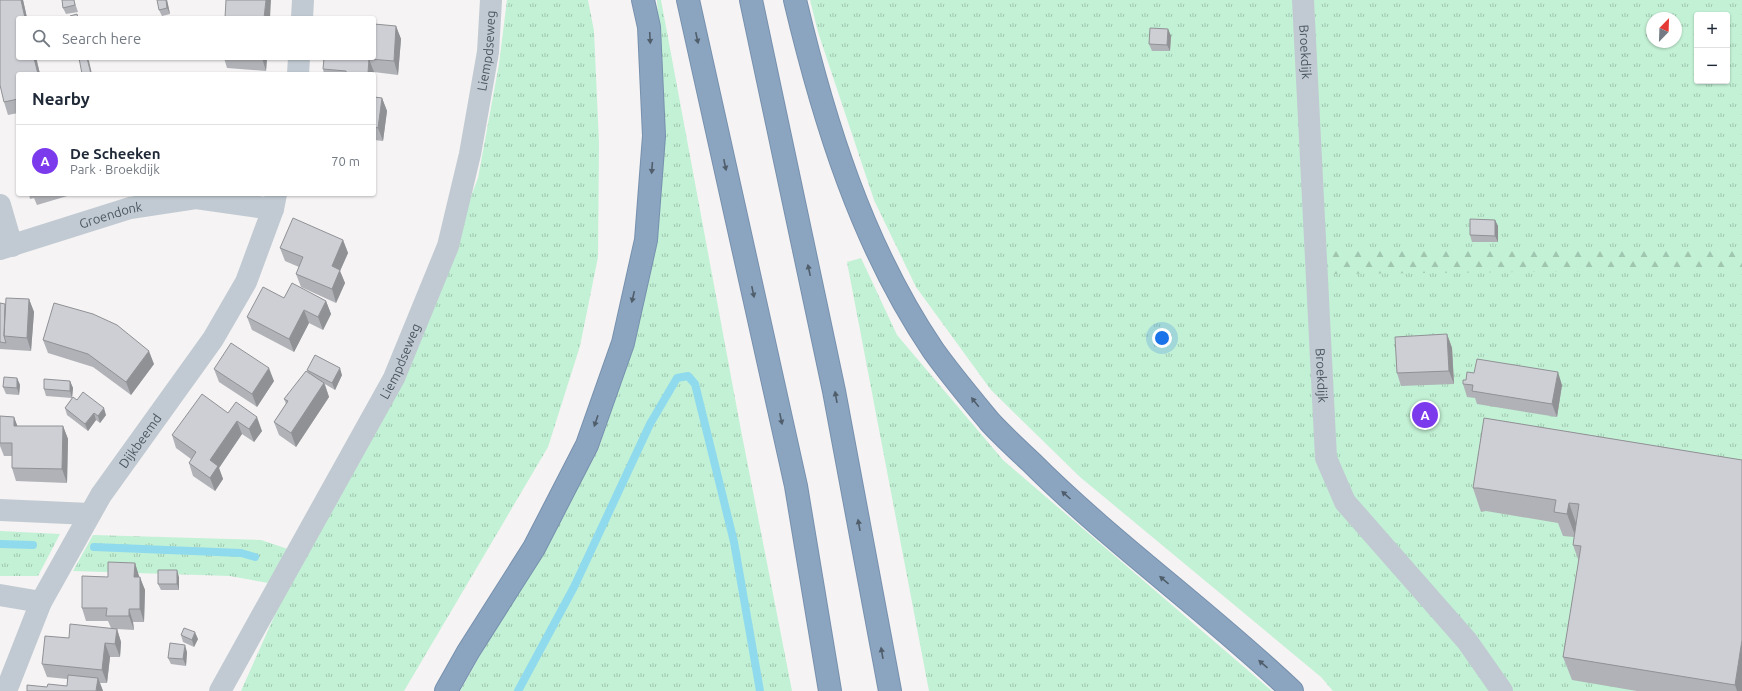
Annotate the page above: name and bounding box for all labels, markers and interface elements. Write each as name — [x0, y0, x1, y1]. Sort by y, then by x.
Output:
street label: Liempdseweg — [474, 10, 497, 92]
north arrow — [1646, 12, 1682, 48]
map controls — [1694, 12, 1730, 84]
button: + — [1694, 12, 1730, 48]
search box — [16, 16, 376, 60]
street label: Broekdijk — [1297, 24, 1314, 80]
icon: search — [30, 27, 52, 49]
text: Search here — [62, 30, 141, 47]
one-way arrow — [646, 32, 653, 44]
one-way arrow — [694, 32, 700, 44]
button: − — [1694, 48, 1730, 84]
text: Nearby — [32, 89, 90, 108]
text: De Scheeken — [70, 145, 160, 162]
text: A — [40, 154, 50, 168]
text: 70 m — [331, 154, 360, 168]
one-way arrow — [722, 159, 728, 171]
text: Park · Broekdijk — [70, 162, 160, 176]
one-way arrow — [648, 162, 655, 174]
street label: Groendonk — [78, 199, 144, 231]
one-way arrow — [805, 264, 811, 276]
one-way arrow — [750, 286, 756, 298]
one-way arrow — [630, 290, 636, 303]
street label: Liempdseweg — [377, 321, 423, 401]
your location — [1152, 328, 1172, 348]
street label: Broekdijk — [1313, 348, 1330, 404]
one-way arrow — [832, 391, 838, 403]
one-way arrow — [971, 397, 979, 408]
pin: A — [1412, 400, 1438, 430]
street label: Dijkbeemd — [116, 411, 164, 470]
one-way arrow — [778, 413, 784, 425]
one-way arrow — [592, 415, 598, 427]
one-way arrow — [1060, 491, 1071, 500]
one-way arrow — [856, 519, 862, 531]
one-way arrow — [1159, 576, 1169, 585]
one-way arrow — [879, 647, 885, 659]
one-way arrow — [1258, 660, 1268, 669]

